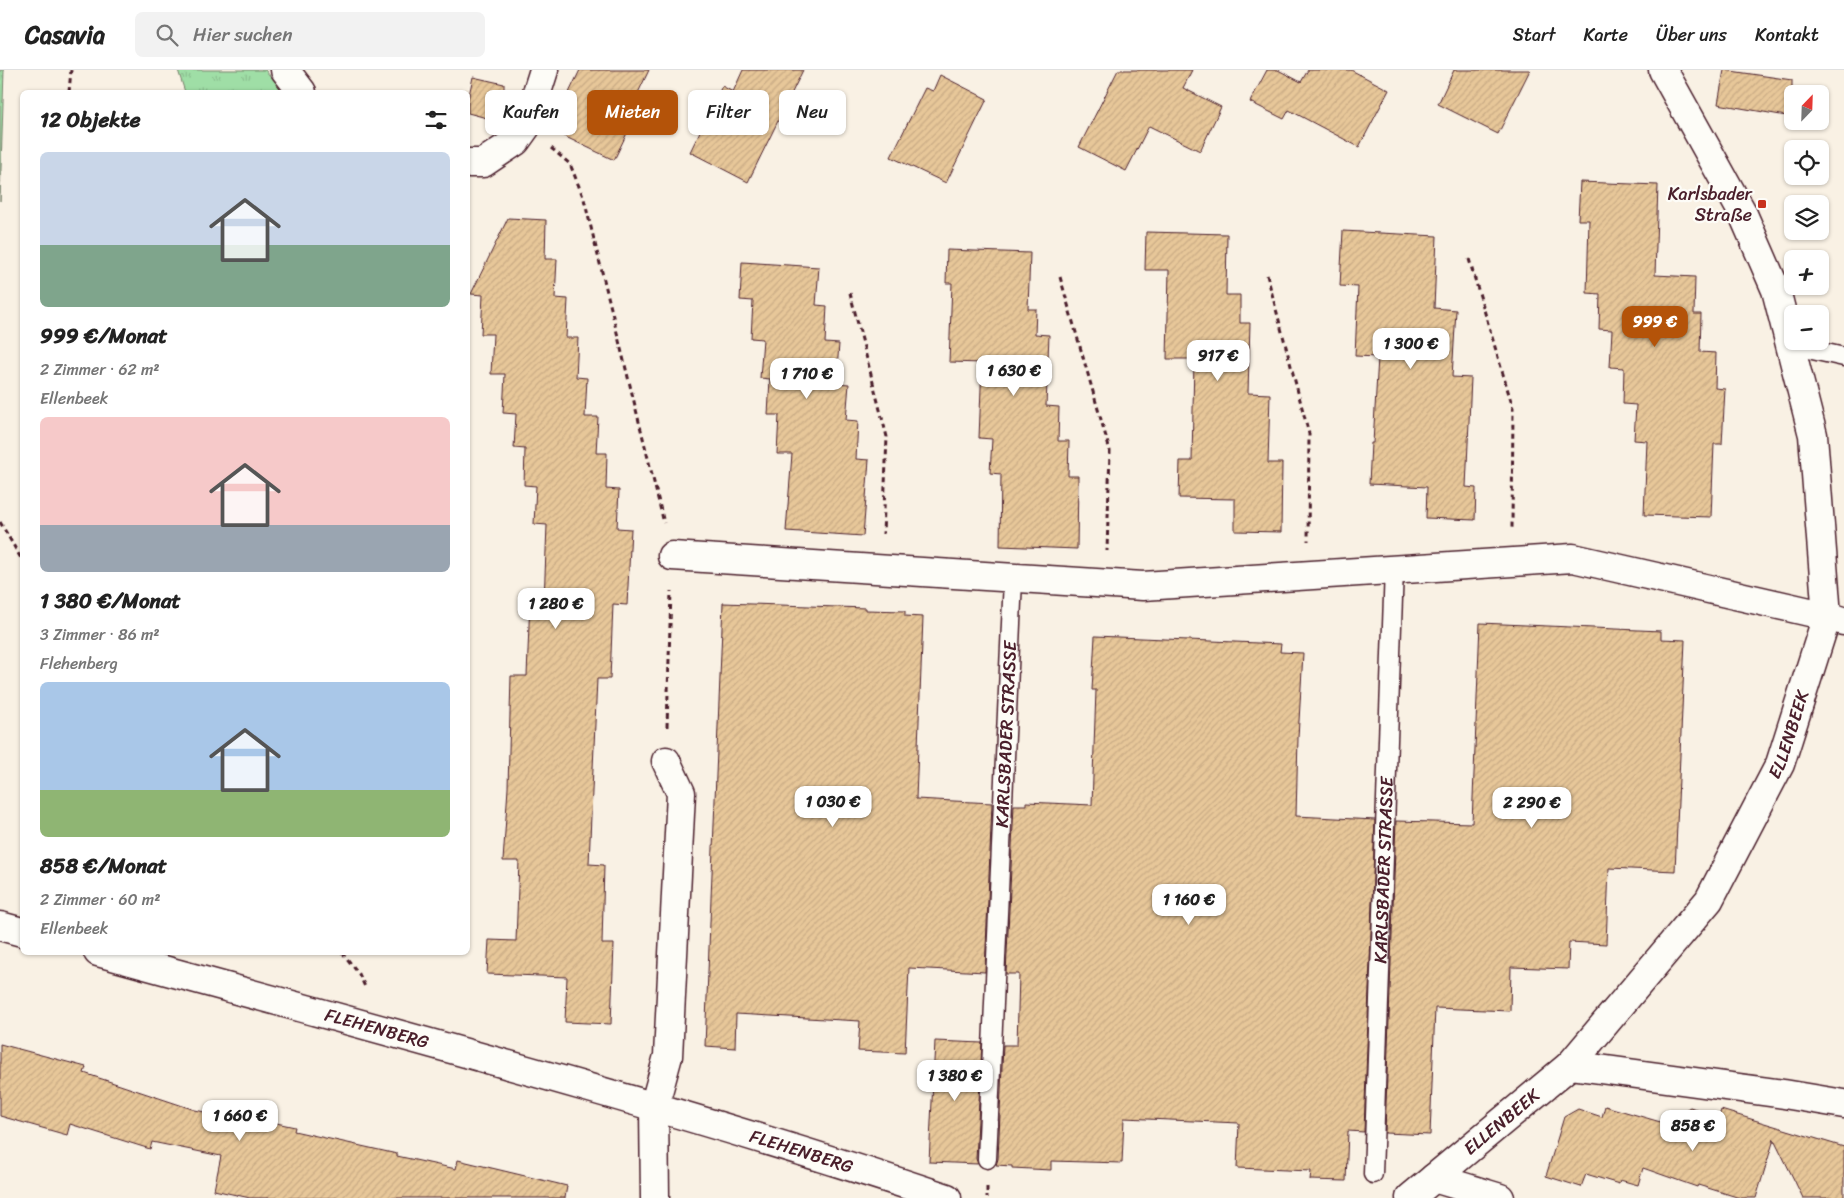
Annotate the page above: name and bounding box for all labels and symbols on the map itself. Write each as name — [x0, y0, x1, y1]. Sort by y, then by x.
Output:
north arrow — [1784, 85, 1829, 130]
place label: Karlsbader Straße — [1668, 178, 1754, 231]
marker: Karlsbader Straße — [1756, 198, 1768, 210]
pin: 999 € — [1620, 306, 1690, 348]
pin: 1 300 € — [1365, 328, 1457, 370]
pin: 917 € — [1183, 340, 1253, 382]
pin: 1 630 € — [968, 354, 1060, 397]
pin: 1 710 € — [761, 358, 853, 400]
pin: 1 280 € — [510, 588, 602, 630]
street label: KARLSBADER STRASSE — [986, 639, 1026, 829]
street label: ELLENBEEK — [1759, 685, 1819, 785]
street label: KARLSBADER STRASSE — [1364, 775, 1403, 964]
pin: 1 030 € — [787, 786, 879, 828]
pin: 2 290 € — [1486, 786, 1578, 829]
pin: 1 160 € — [1143, 884, 1235, 926]
street label: FLEHENBERG — [321, 999, 433, 1058]
pin: 1 380 € — [909, 1060, 1001, 1102]
street label: ELLENBEEK — [1456, 1080, 1548, 1164]
pin: 1 660 € — [194, 1100, 286, 1142]
pin: 858 € — [1658, 1110, 1728, 1152]
street label: FLEHENBERG — [746, 1120, 858, 1183]

